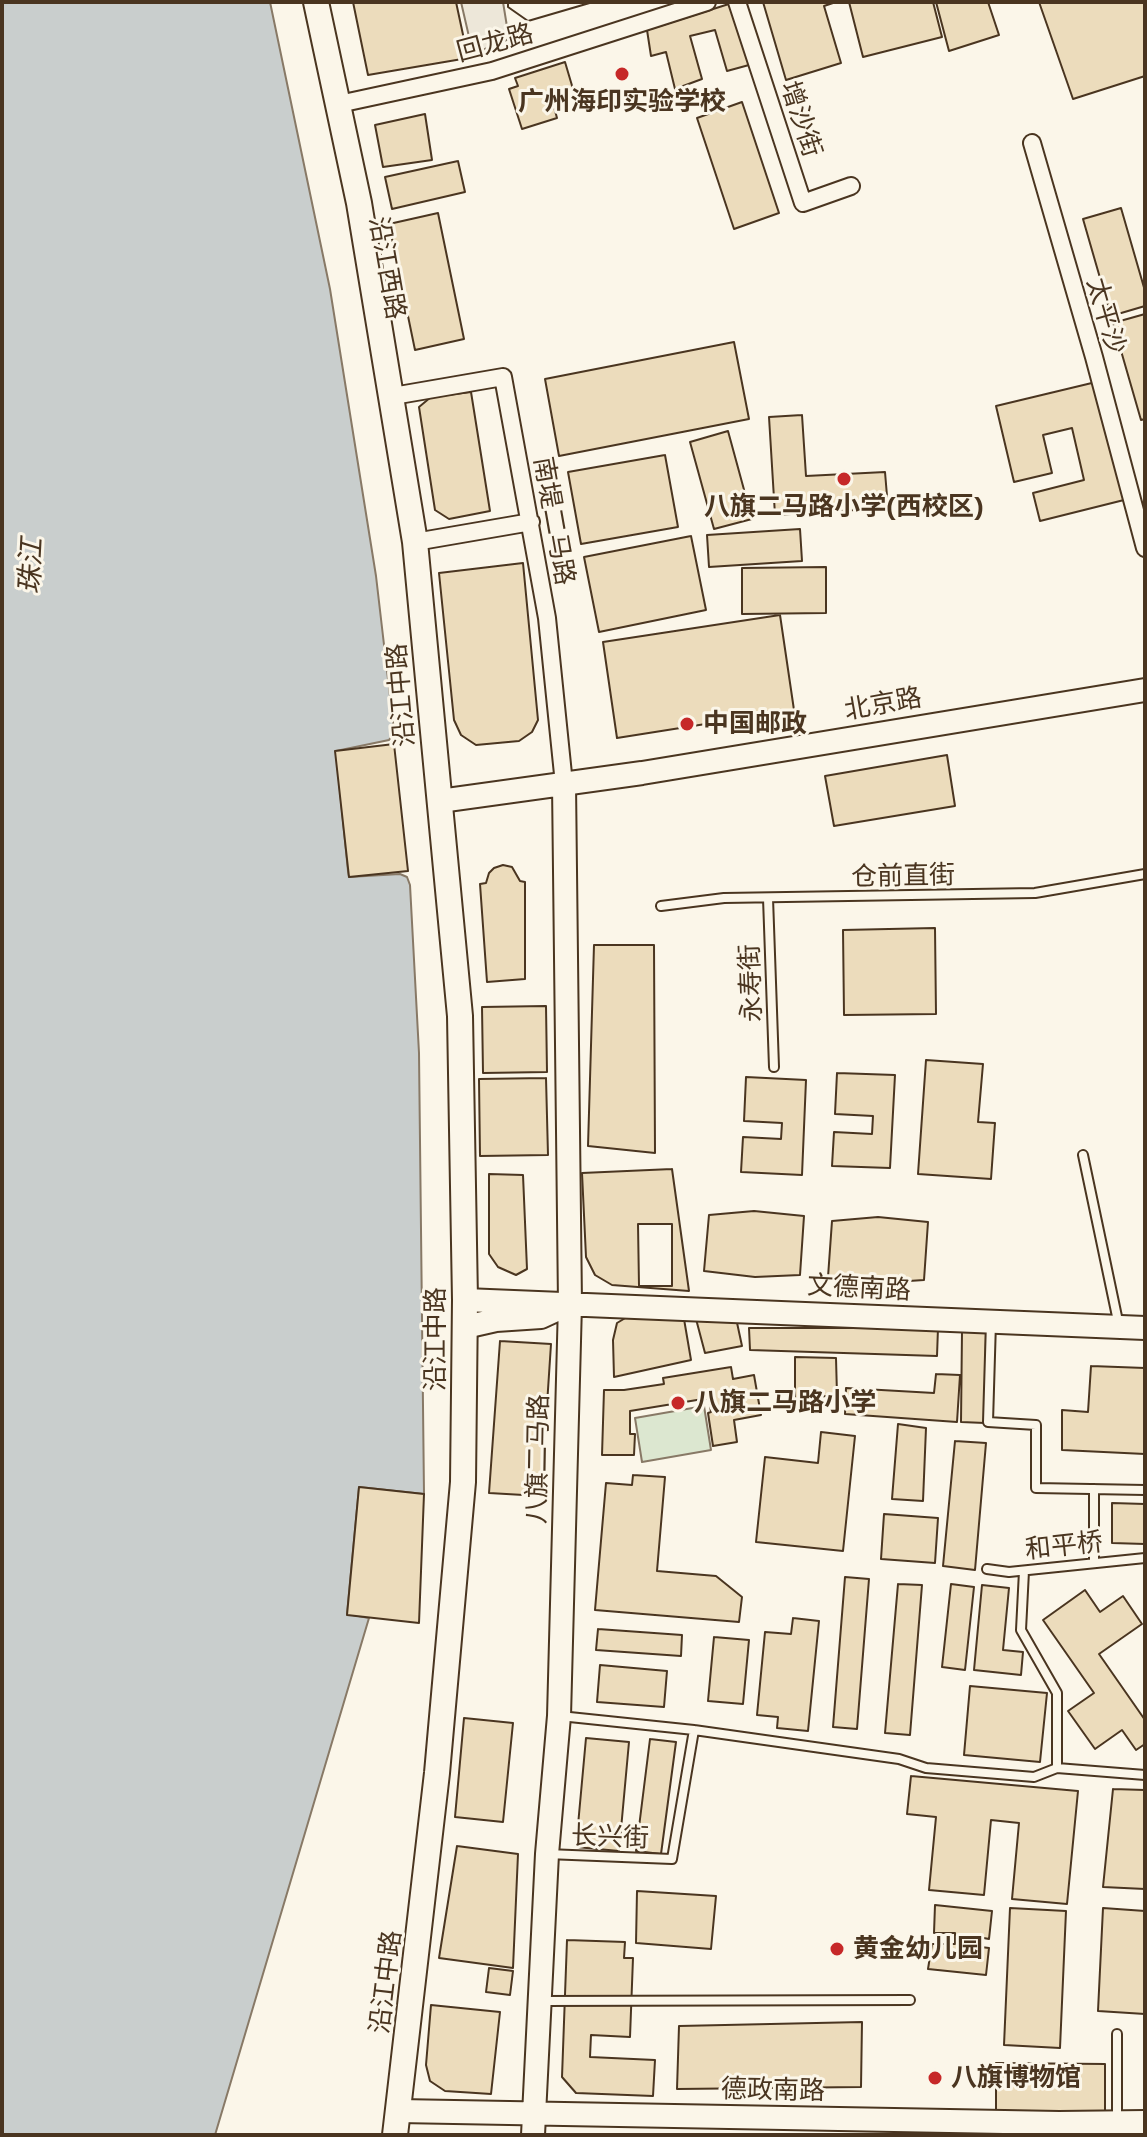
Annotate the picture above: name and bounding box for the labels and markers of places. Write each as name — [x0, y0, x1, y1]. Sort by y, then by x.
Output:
marker: 广州海印实验学校 — [613, 65, 631, 83]
place label: 广州海印实验学校 — [518, 86, 726, 118]
marker: 八旗二马路小学(西校区) — [835, 470, 853, 488]
place label: 八旗二马路小学(西校区) — [704, 491, 984, 523]
place label: 中国邮政 — [703, 708, 807, 740]
marker: 中国邮政 — [678, 715, 696, 733]
place label: 八旗二马路小学 — [694, 1387, 876, 1419]
marker: 八旗二马路小学 — [669, 1394, 687, 1412]
place label: 黄金幼儿园 — [853, 1933, 983, 1965]
marker: 黄金幼儿园 — [828, 1940, 846, 1958]
place label: 八旗博物馆 — [951, 2062, 1081, 2094]
marker: 八旗博物馆 — [926, 2069, 944, 2087]

